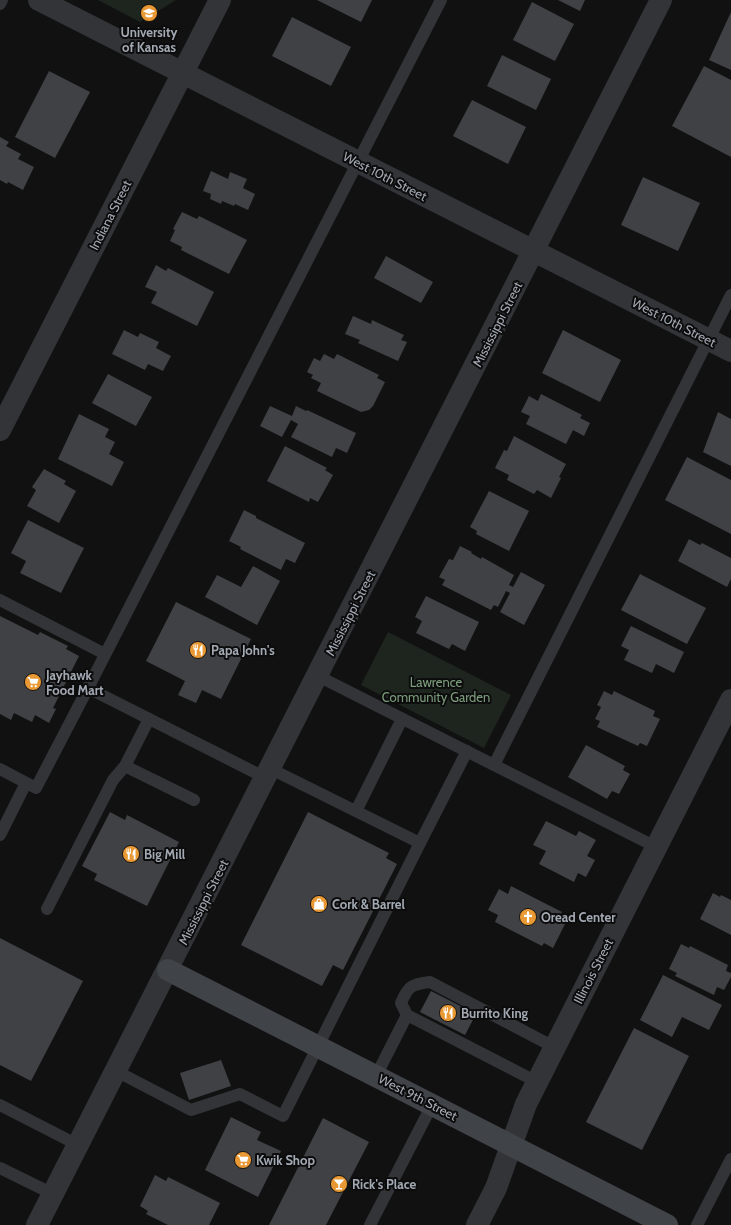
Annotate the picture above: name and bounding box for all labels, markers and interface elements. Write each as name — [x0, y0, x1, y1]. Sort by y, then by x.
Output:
school or university icon: University of Kansas — [139, 3, 159, 23]
place label: University of Kansas — [121, 24, 177, 55]
street label: West 10th Street — [340, 148, 430, 204]
street label: Indiana Street — [85, 177, 135, 253]
street label: Mississippi Street — [469, 278, 526, 369]
street label: West 10th Street — [629, 294, 719, 350]
street label: Mississippi Street — [322, 567, 379, 658]
restaurant icon: Papa John's — [188, 640, 208, 660]
place label: Papa John's — [211, 642, 275, 658]
place label: Jayhawk Food Mart — [45, 667, 104, 698]
supermarket icon: Jayhawk Food Mart — [23, 672, 43, 692]
park label: Lawrence Community Garden — [382, 674, 490, 705]
restaurant icon: Big Mill — [121, 844, 141, 864]
place label: Big Mill — [144, 846, 186, 862]
street label: Mississippi Street — [175, 856, 232, 947]
shop icon: Cork & Barrel — [309, 894, 329, 914]
place label: Cork & Barrel — [332, 896, 406, 912]
church icon: Oread Center — [518, 907, 538, 927]
place label: Oread Center — [541, 909, 616, 925]
street label: Illinois Street — [570, 935, 617, 1006]
restaurant icon: Burrito King — [438, 1003, 458, 1023]
place label: Burrito King — [461, 1005, 529, 1021]
street label: West 9th Street — [376, 1070, 461, 1124]
supermarket icon: Kwik Shop — [233, 1150, 253, 1170]
place label: Kwik Shop — [256, 1152, 315, 1168]
bar icon: Rick's Place — [329, 1174, 349, 1194]
place label: Rick's Place — [352, 1176, 416, 1192]

